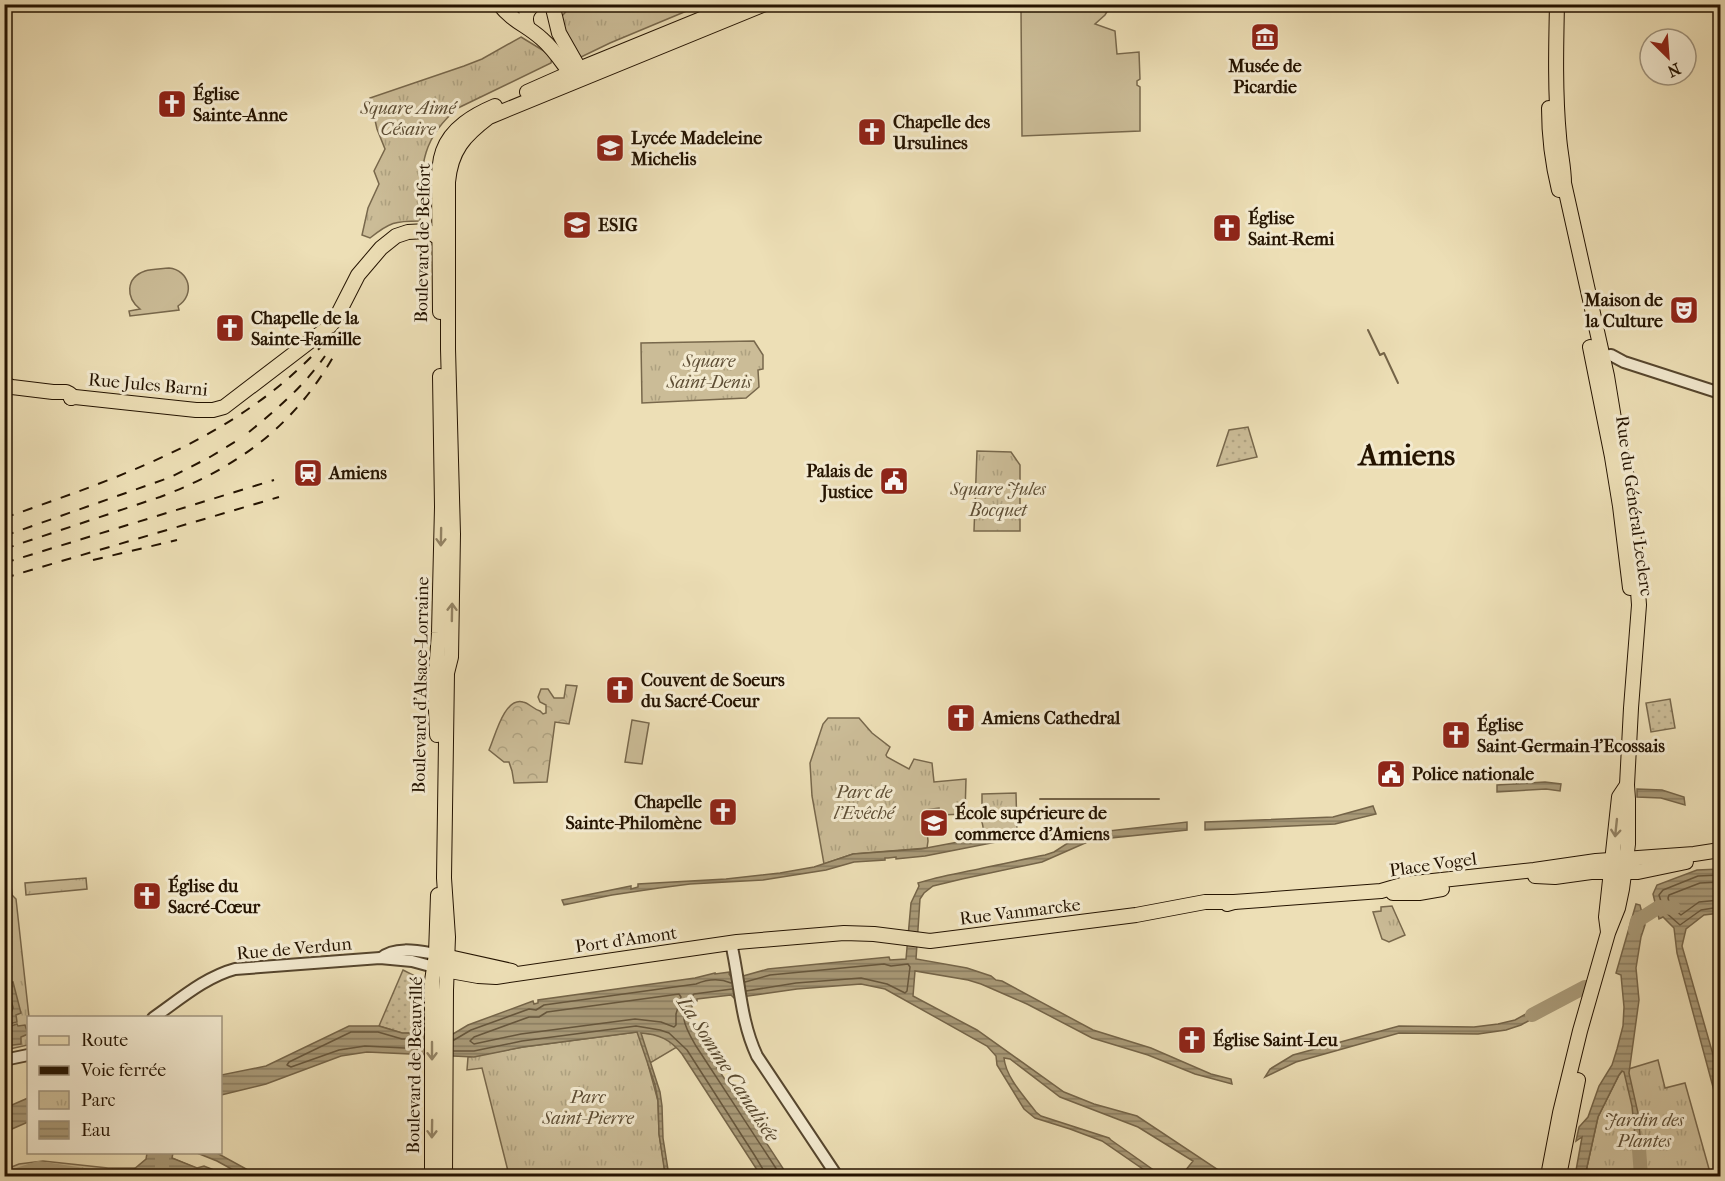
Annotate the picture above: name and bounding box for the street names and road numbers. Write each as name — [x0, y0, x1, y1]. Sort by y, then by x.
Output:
street label: Boulevard de Belfort — [411, 162, 435, 323]
street label: Rue Jules Barni — [87, 369, 209, 401]
street label: Rue du Général Leclerc — [1611, 414, 1657, 598]
street label: Boulevard d'Alsace-Lorraine — [409, 576, 433, 794]
street label: Place Vogel — [1388, 848, 1478, 882]
street label: Rue Vanmarcke — [958, 894, 1082, 930]
street label: Port d'Amont — [574, 922, 679, 958]
street label: Rue de Verdun — [235, 933, 353, 964]
street label: Boulevard de Beauvillé — [403, 976, 427, 1154]

